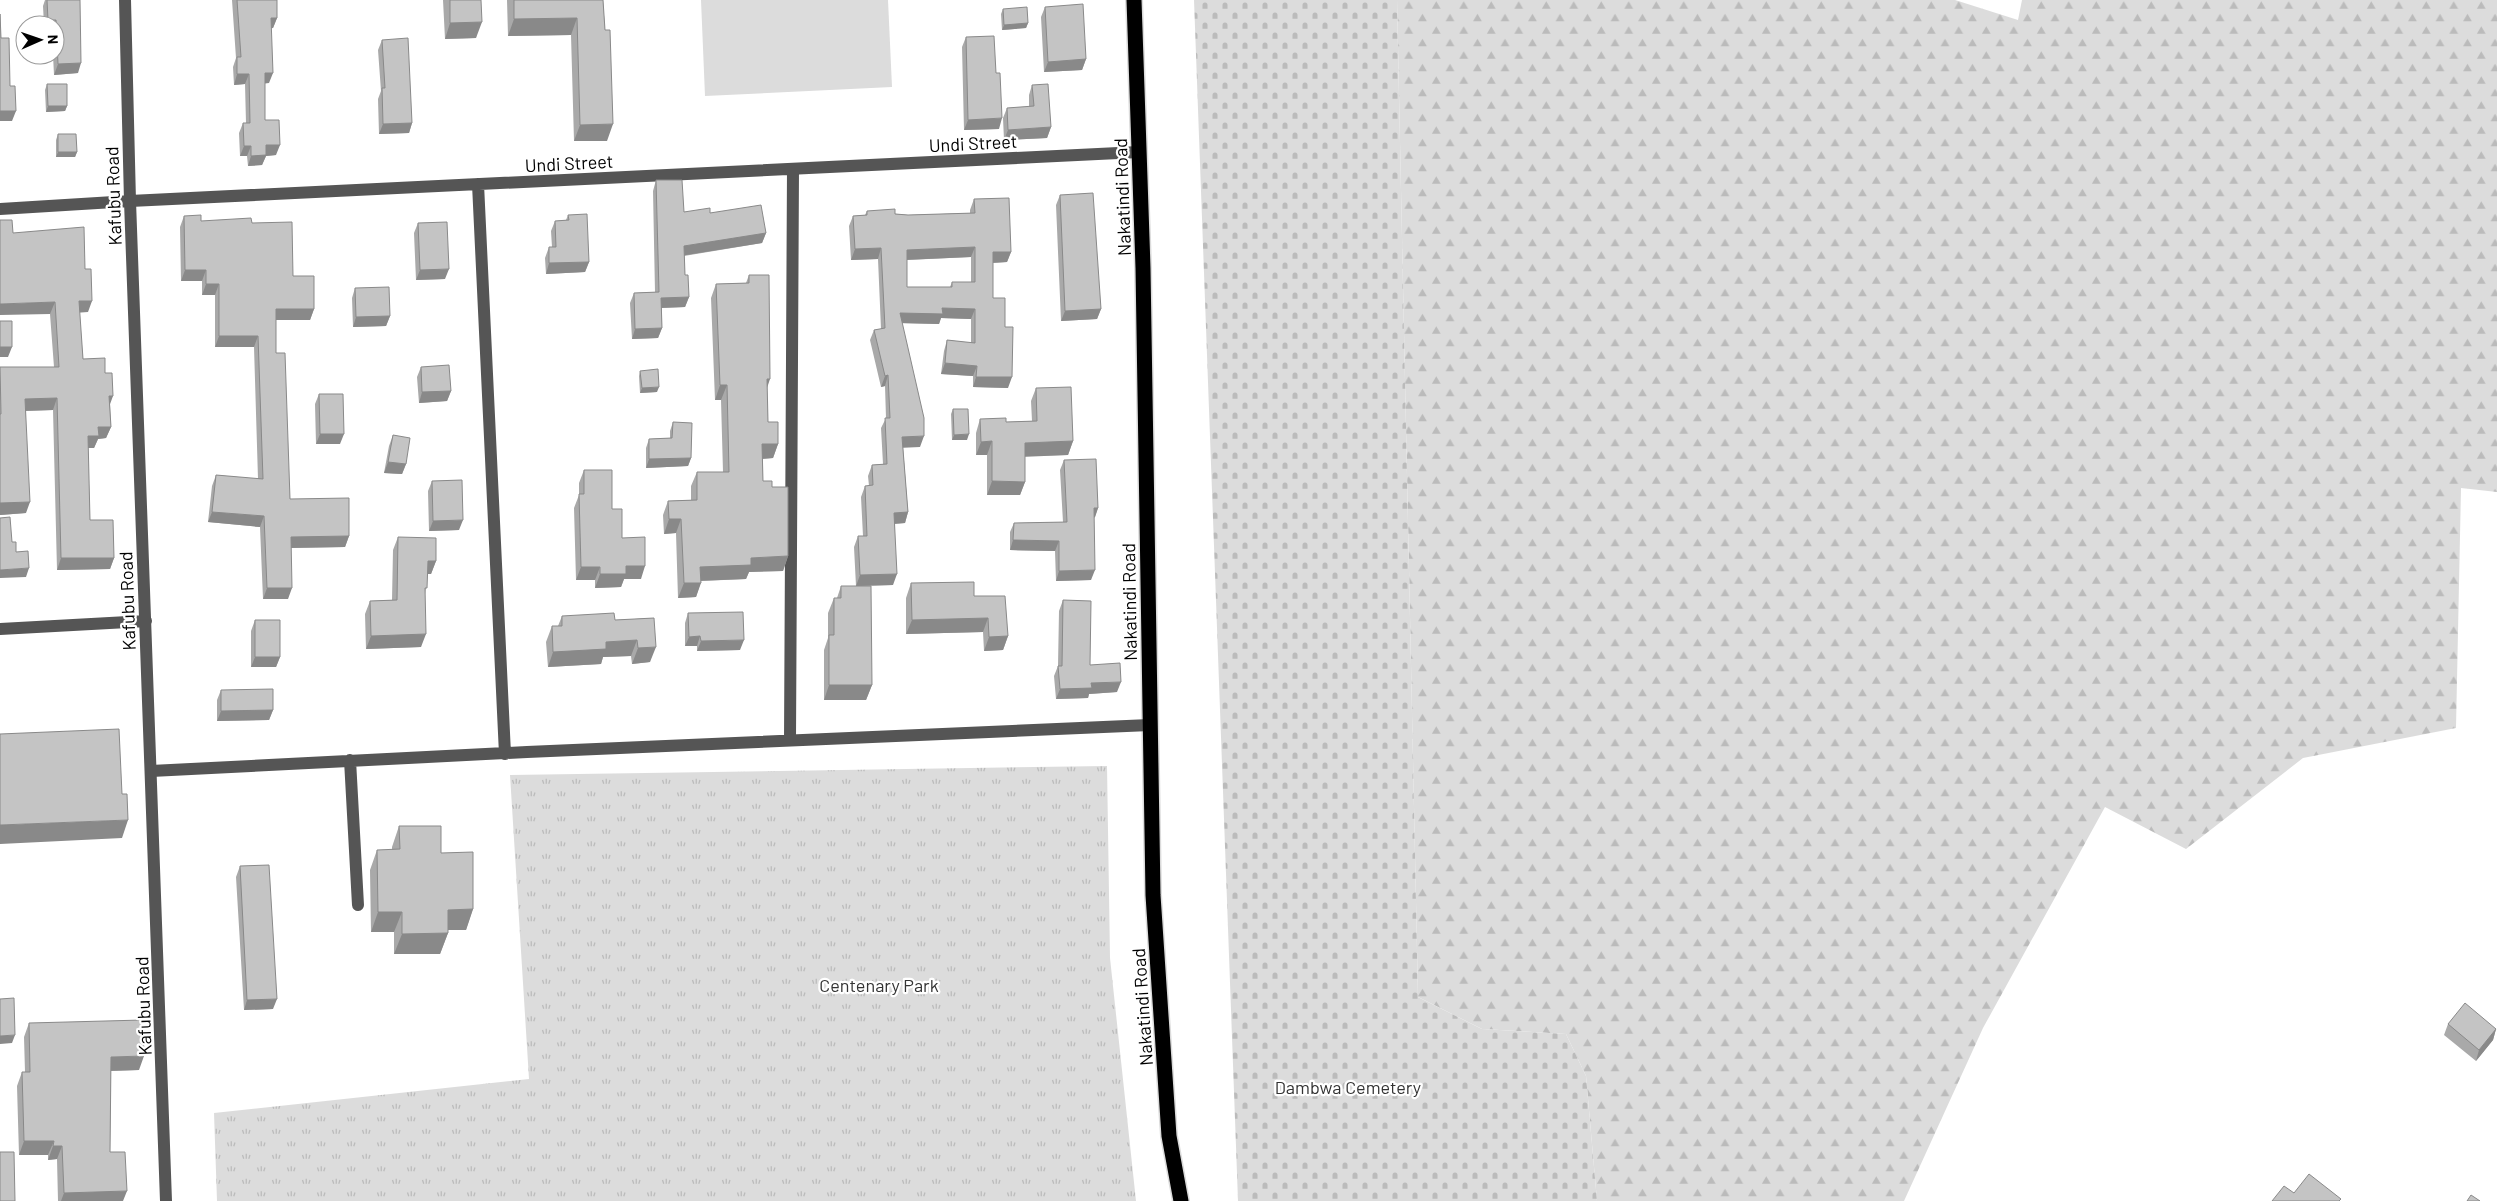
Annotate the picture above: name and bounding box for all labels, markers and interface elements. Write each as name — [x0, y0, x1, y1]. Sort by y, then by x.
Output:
north arrow — [15, 15, 65, 65]
text: N — [45, 35, 62, 44]
street label: Undi Street — [928, 130, 1018, 156]
street label: Nakatindi Road — [1109, 138, 1135, 256]
street label: Kafubu Road — [100, 146, 126, 246]
street label: Undi Street — [524, 150, 614, 176]
street label: Nakatindi Road — [1117, 543, 1141, 661]
street label: Kafubu Road — [114, 551, 140, 651]
street label: Nakatindi Road — [1127, 947, 1157, 1067]
street label: Kafubu Road — [130, 956, 156, 1056]
park label: Centenary Park — [819, 974, 939, 996]
park label: Dambwa Cemetery — [1275, 1076, 1421, 1098]

